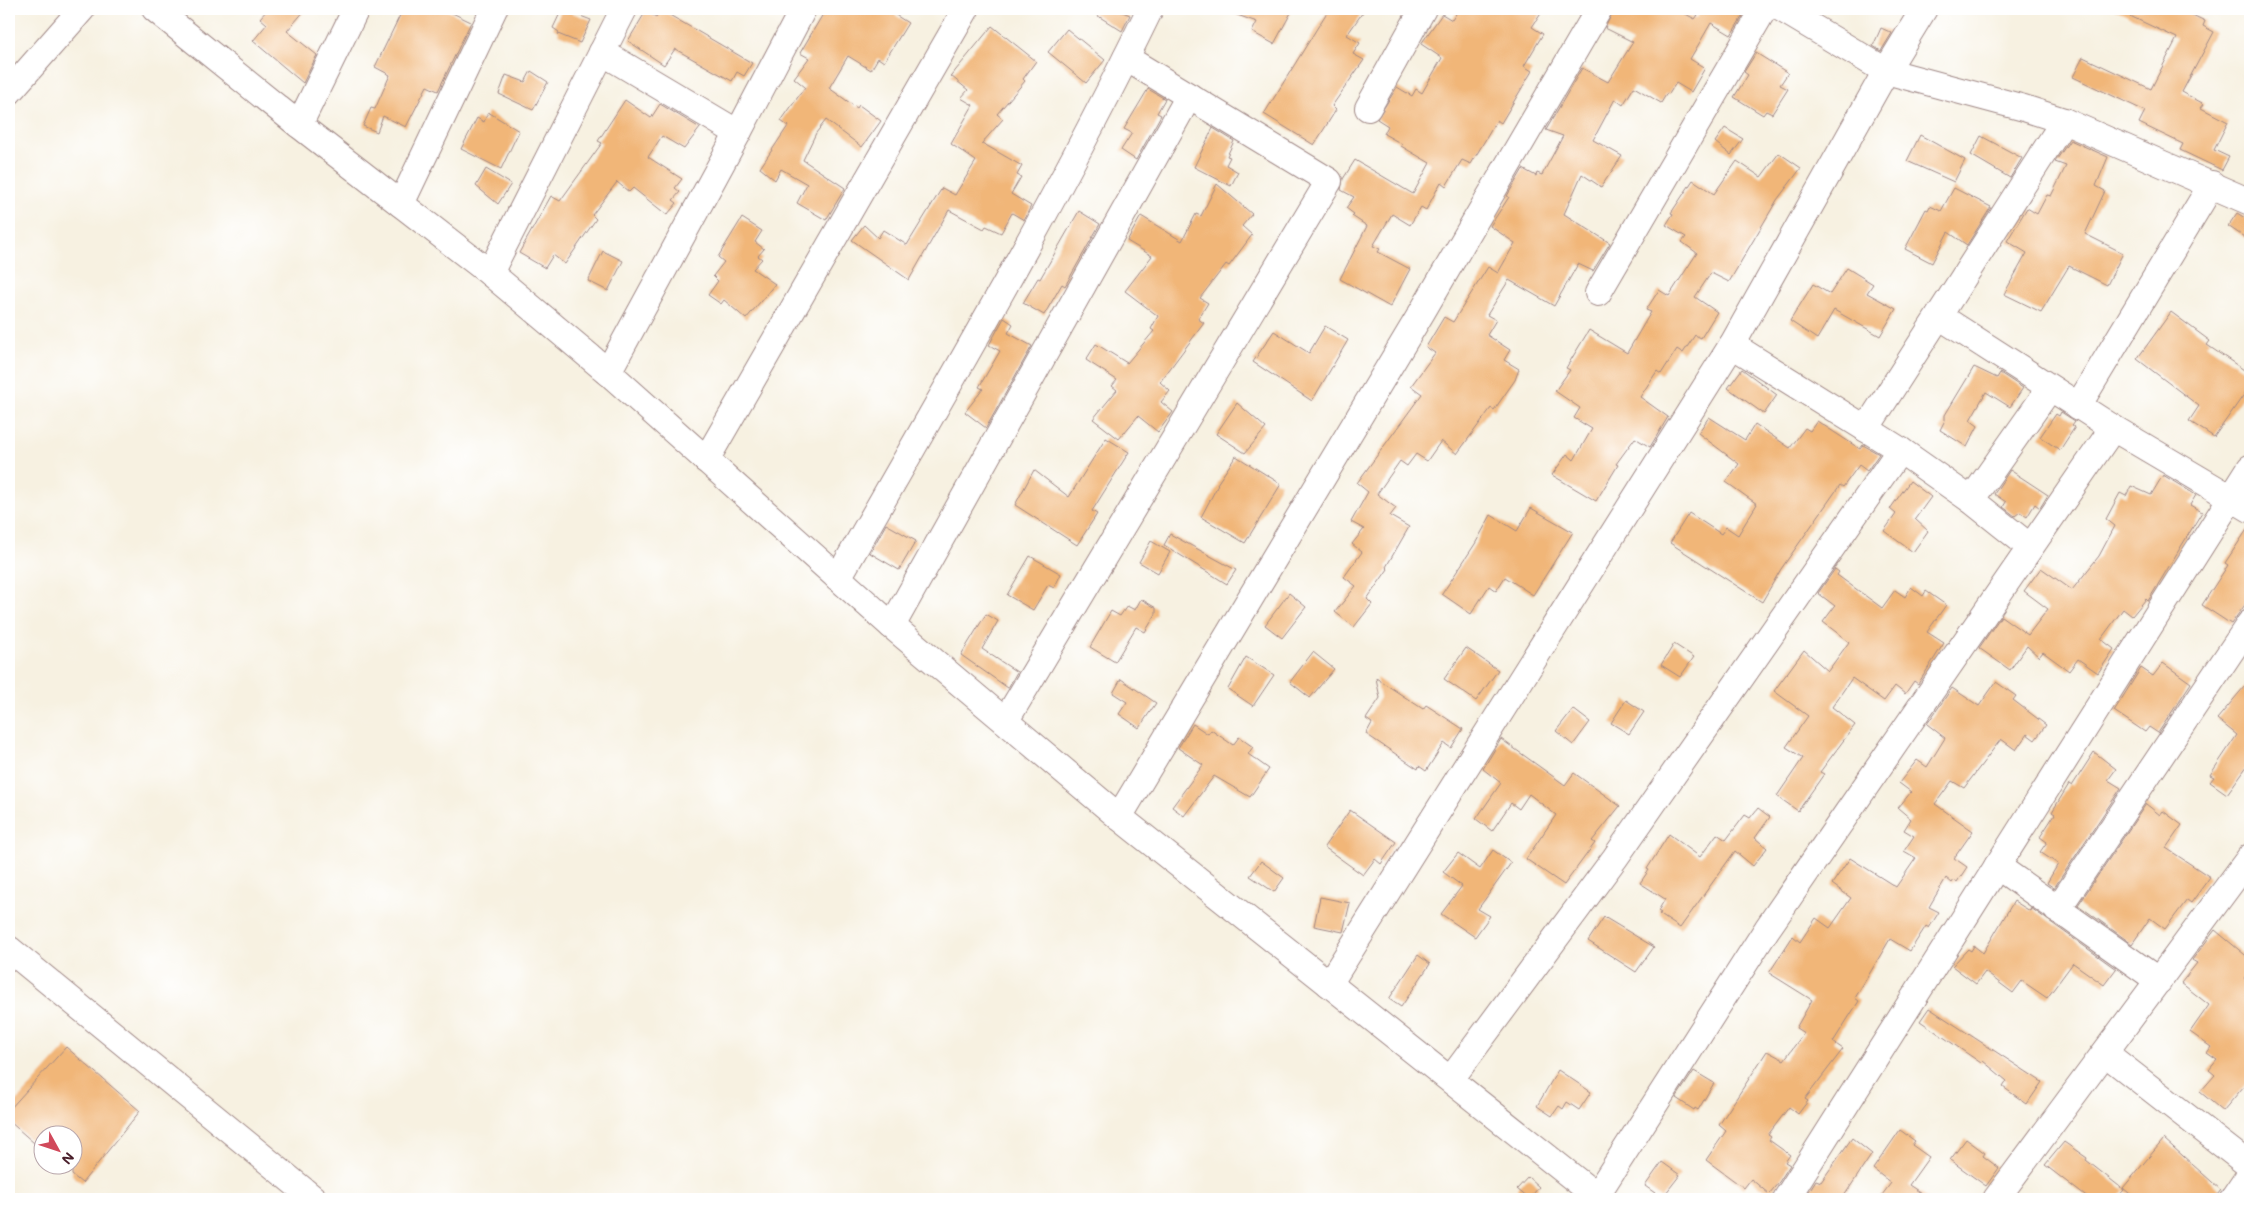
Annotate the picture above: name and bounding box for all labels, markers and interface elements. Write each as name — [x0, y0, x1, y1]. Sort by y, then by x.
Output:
north arrow — [32, 1126, 82, 1176]
text: N — [58, 1148, 79, 1169]

